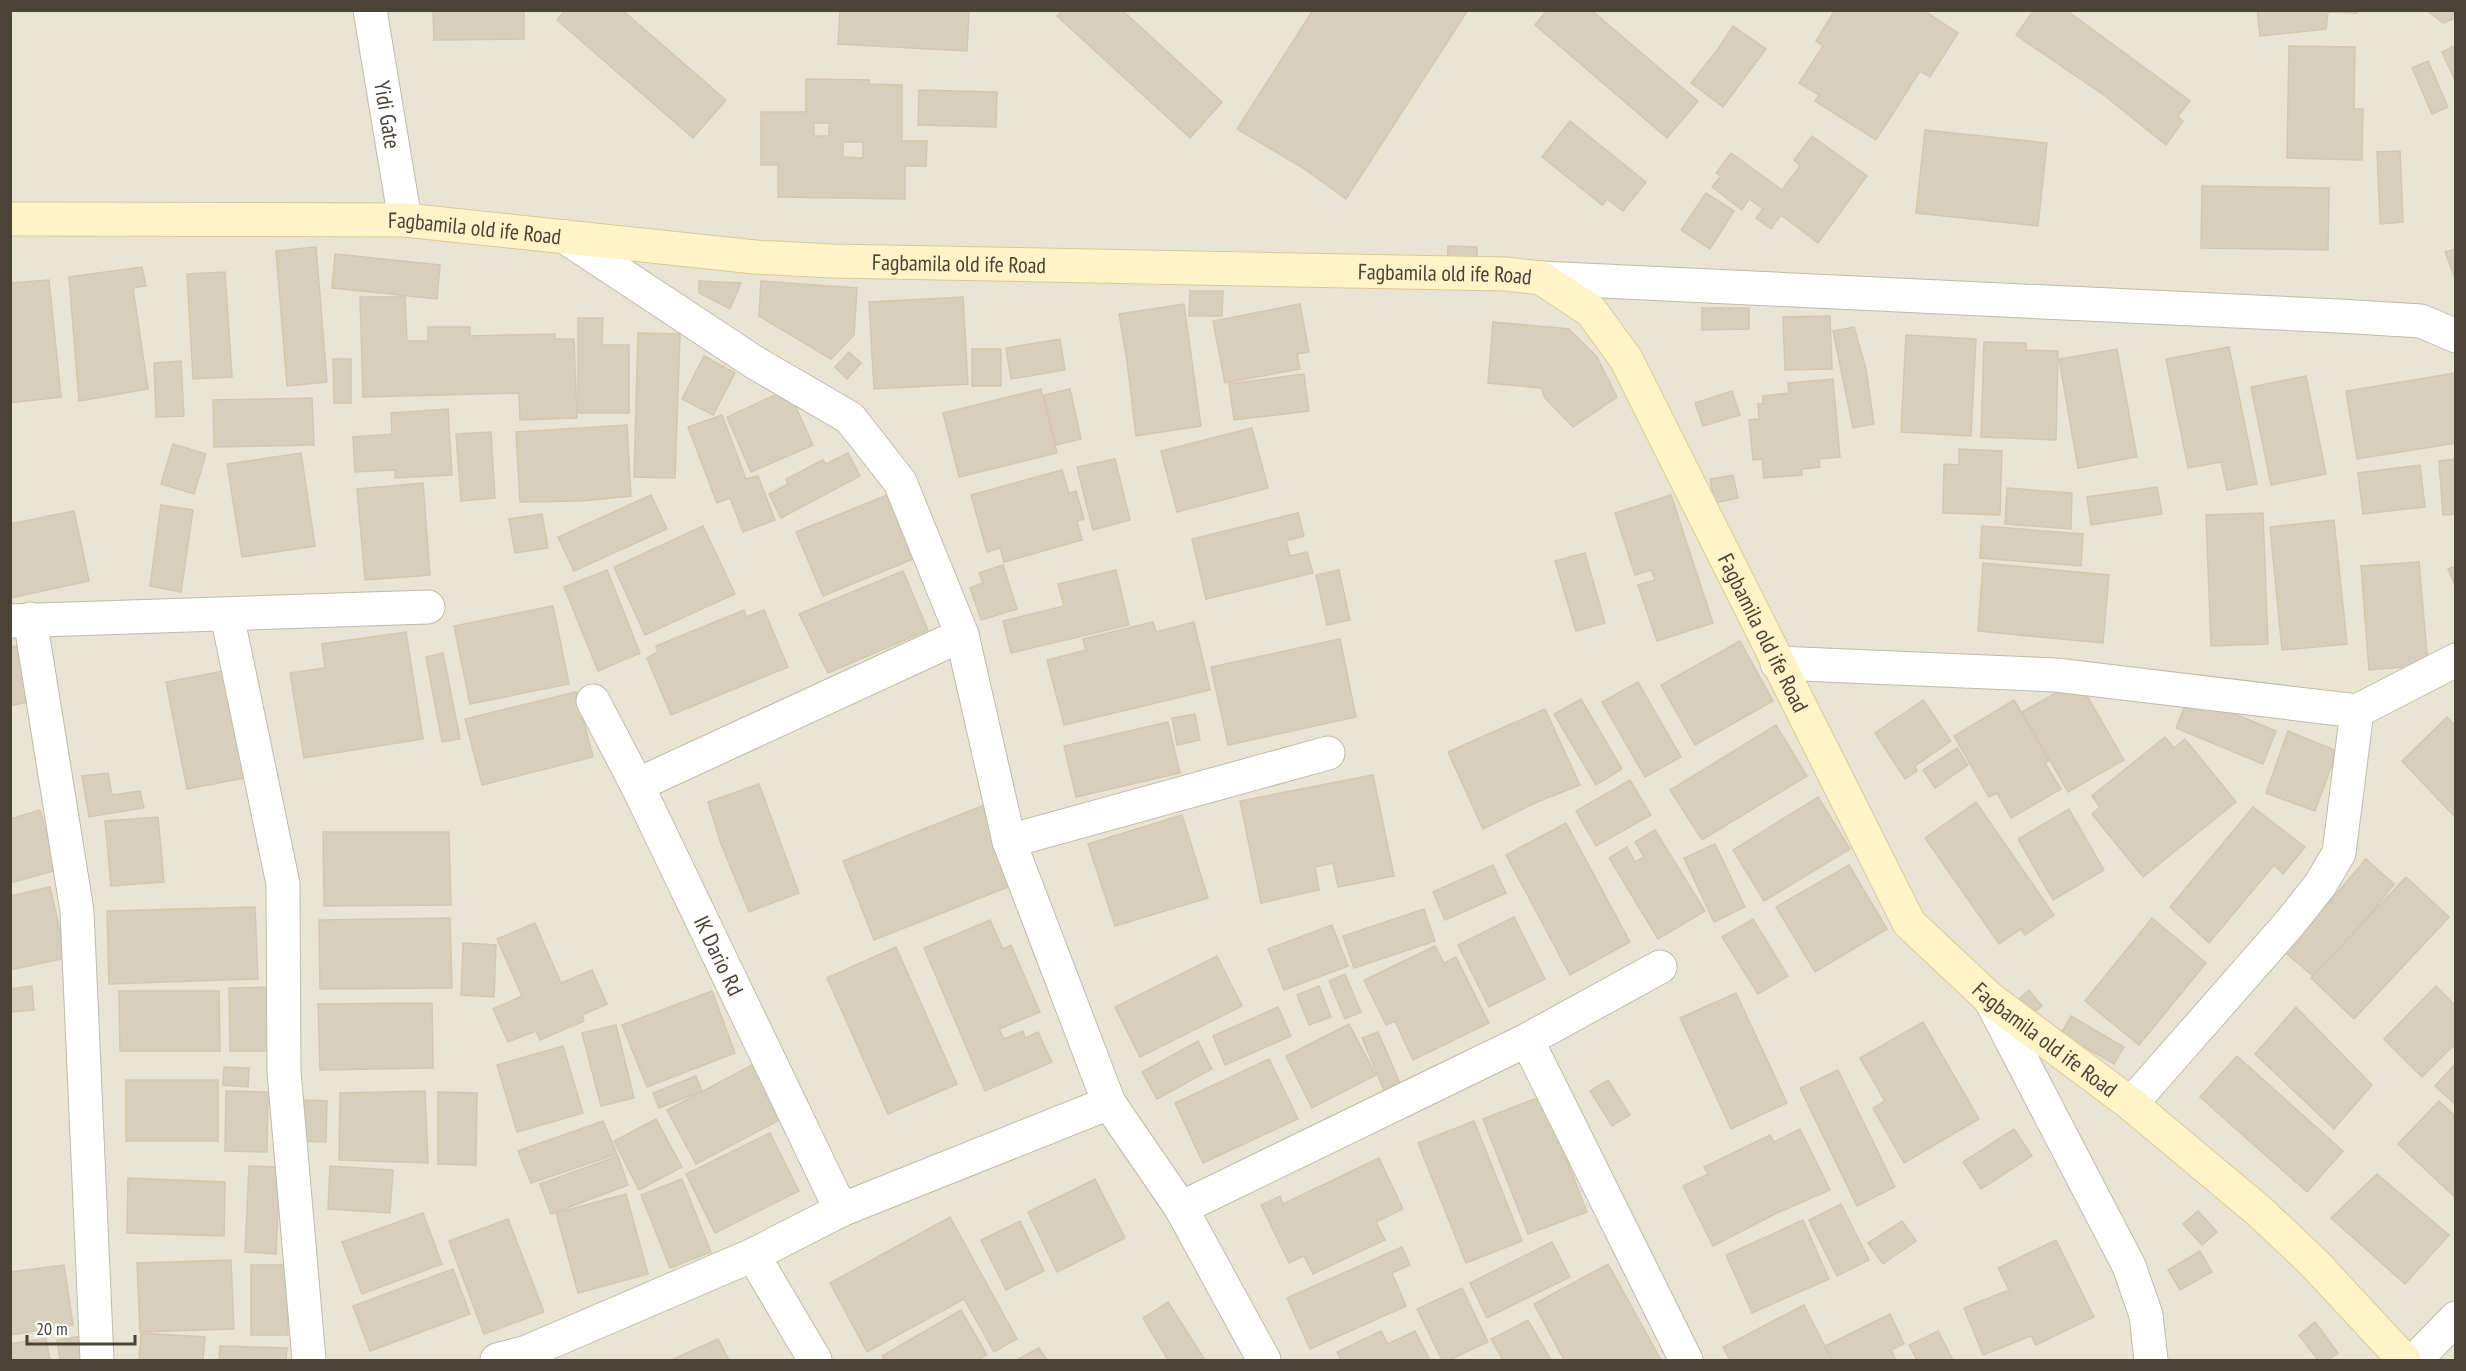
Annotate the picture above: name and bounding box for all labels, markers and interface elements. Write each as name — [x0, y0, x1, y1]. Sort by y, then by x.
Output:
street label: Yidi Gate — [368, 79, 407, 151]
street label: Fagbamila old ife Road — [388, 206, 563, 250]
street label: Fagbamila old ife Road — [872, 248, 1046, 279]
street label: Fagbamila old ife Road — [1358, 257, 1533, 291]
street label: Fagbamila old ife Road — [1712, 549, 1815, 717]
street label: IK Dario Rd — [688, 911, 750, 1000]
street label: Fagbamila old ife Road — [1967, 976, 2123, 1103]
scale bar — [27, 1308, 135, 1346]
text: 20 m — [36, 1317, 68, 1340]

